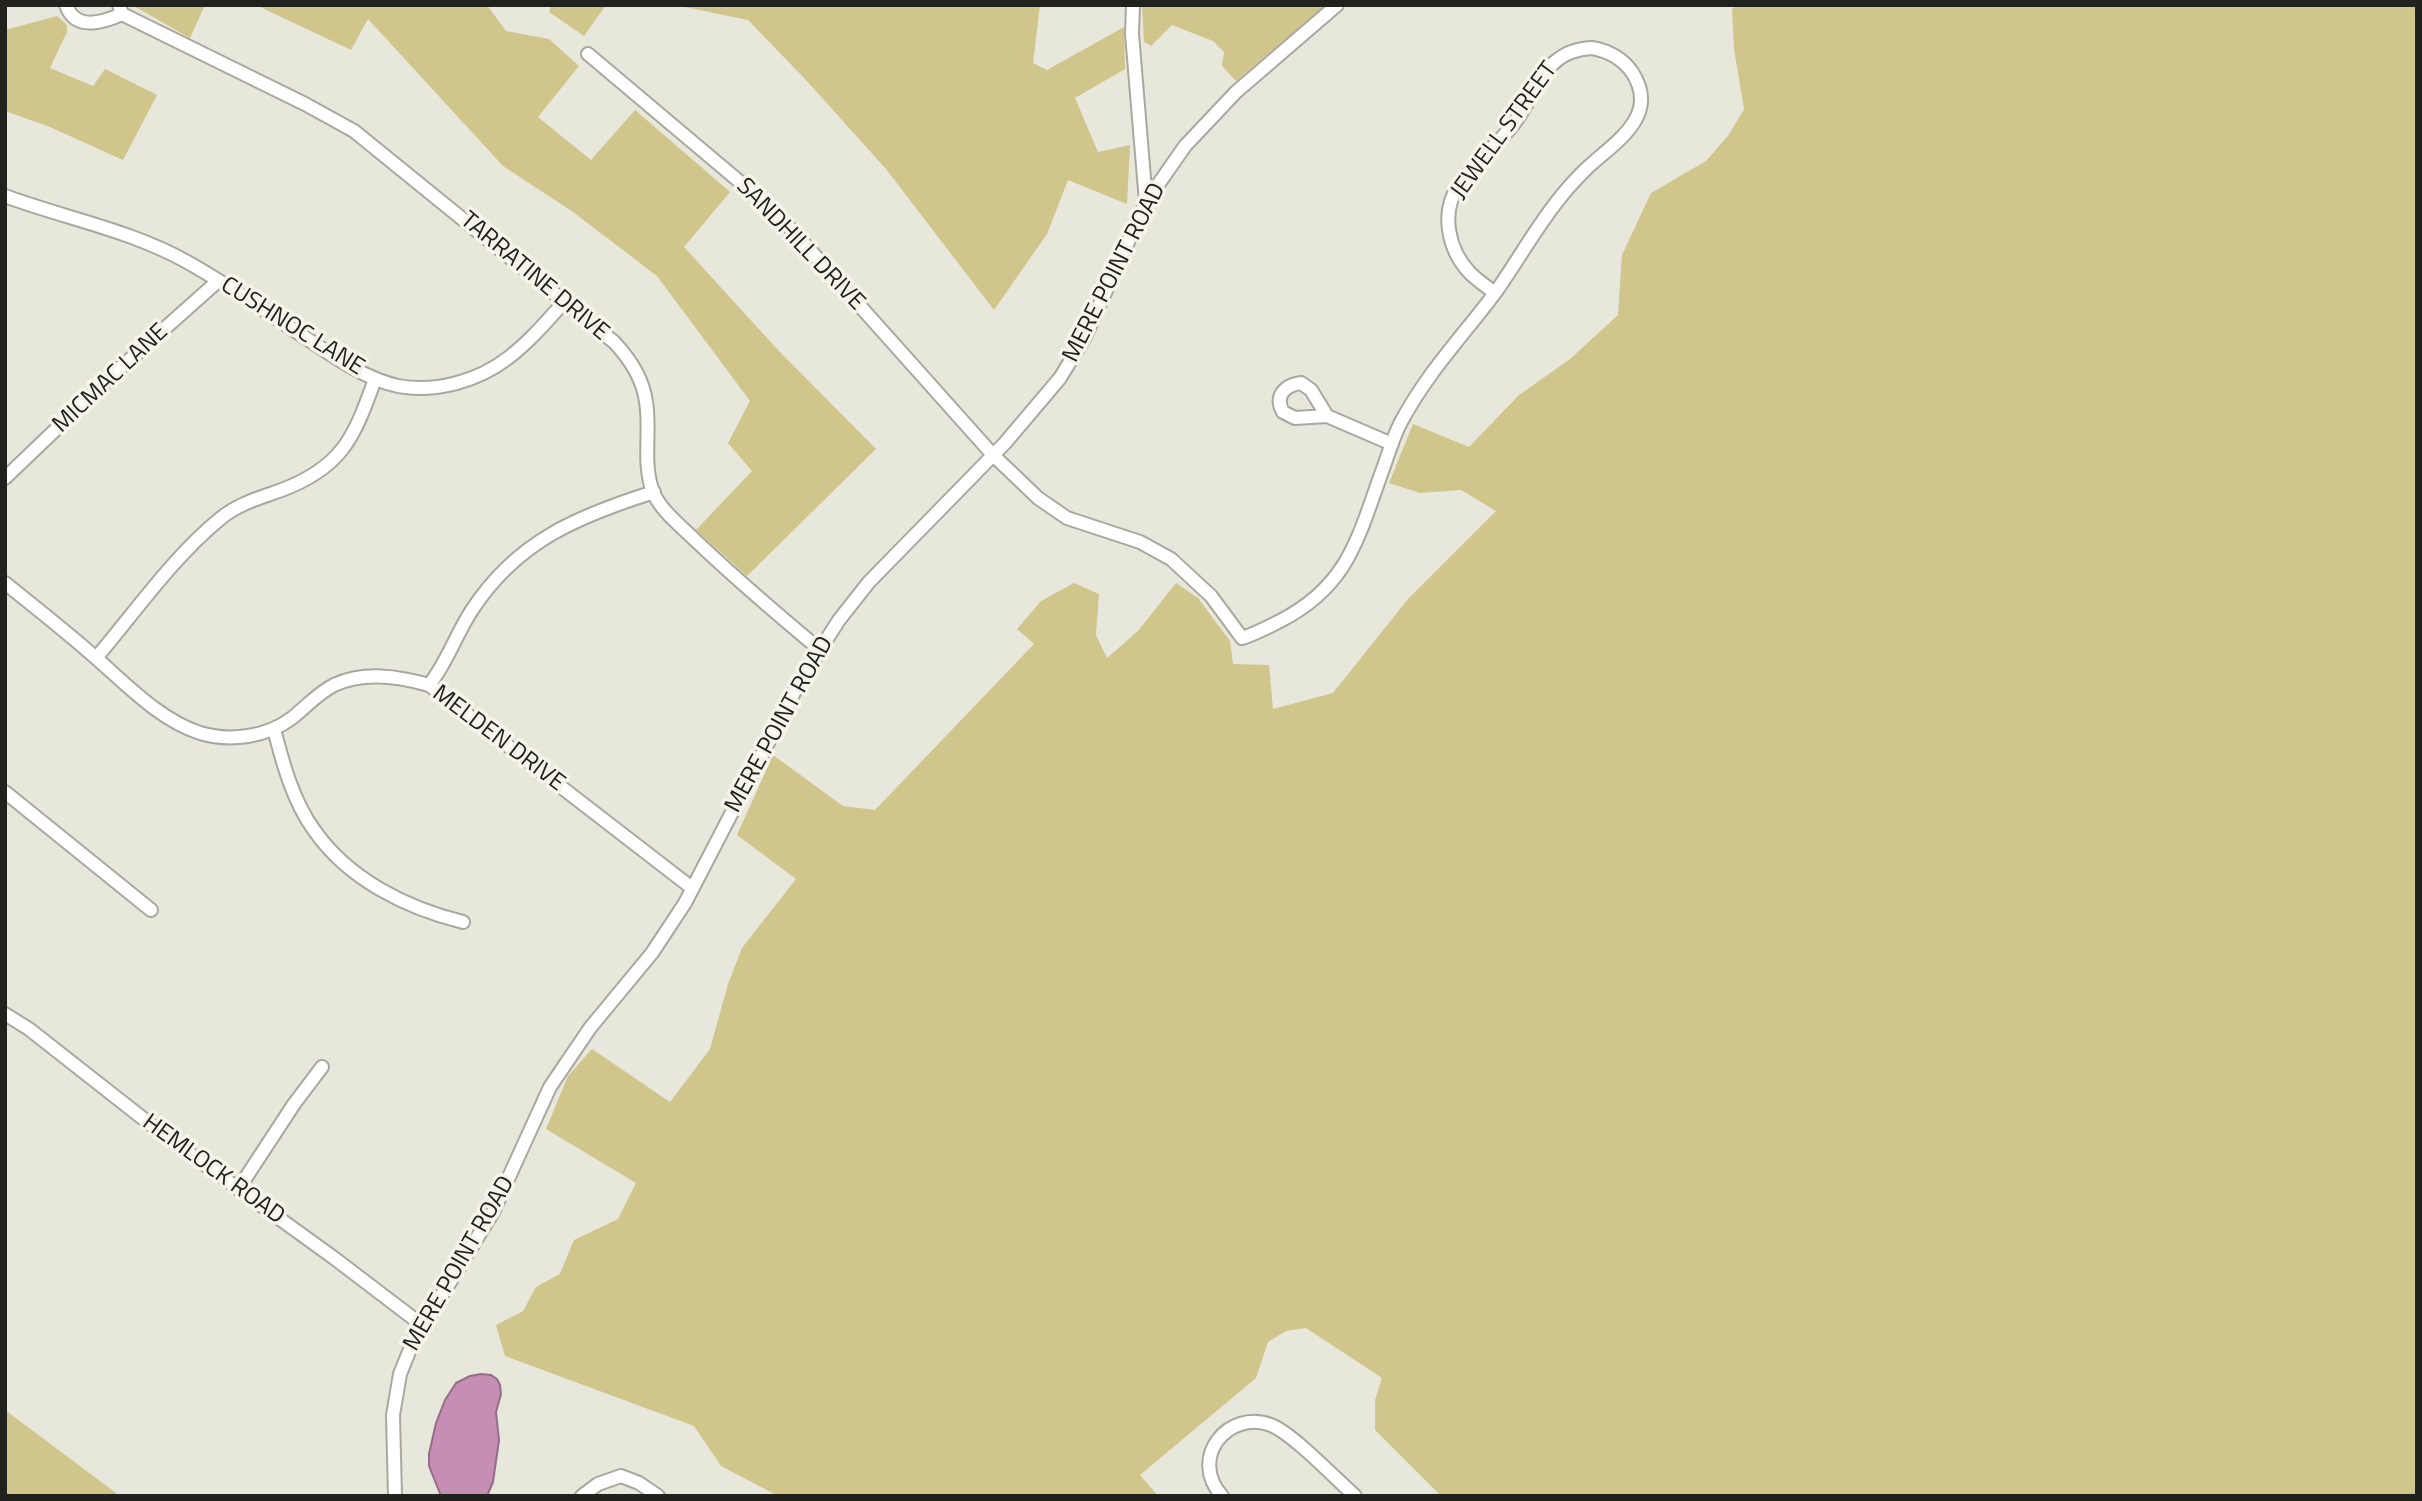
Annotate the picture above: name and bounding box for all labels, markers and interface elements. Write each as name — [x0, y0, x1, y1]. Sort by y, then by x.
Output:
street label: JEWELL STREET — [1446, 57, 1564, 205]
street label: SANDHILL DRIVE — [730, 173, 870, 317]
street label: MERE POINT ROAD — [1057, 179, 1173, 367]
street label: TARRATINE DRIVE — [454, 206, 614, 348]
street label: CUSHNOC LANE — [215, 271, 369, 383]
street label: MICMAC LANE — [47, 318, 175, 440]
street label: MERE POINT ROAD — [720, 632, 840, 818]
street label: MELDEN DRIVE — [426, 680, 570, 798]
street label: HEMLOCK ROAD — [136, 1109, 290, 1231]
street label: MERE POINT ROAD — [398, 1172, 522, 1356]

